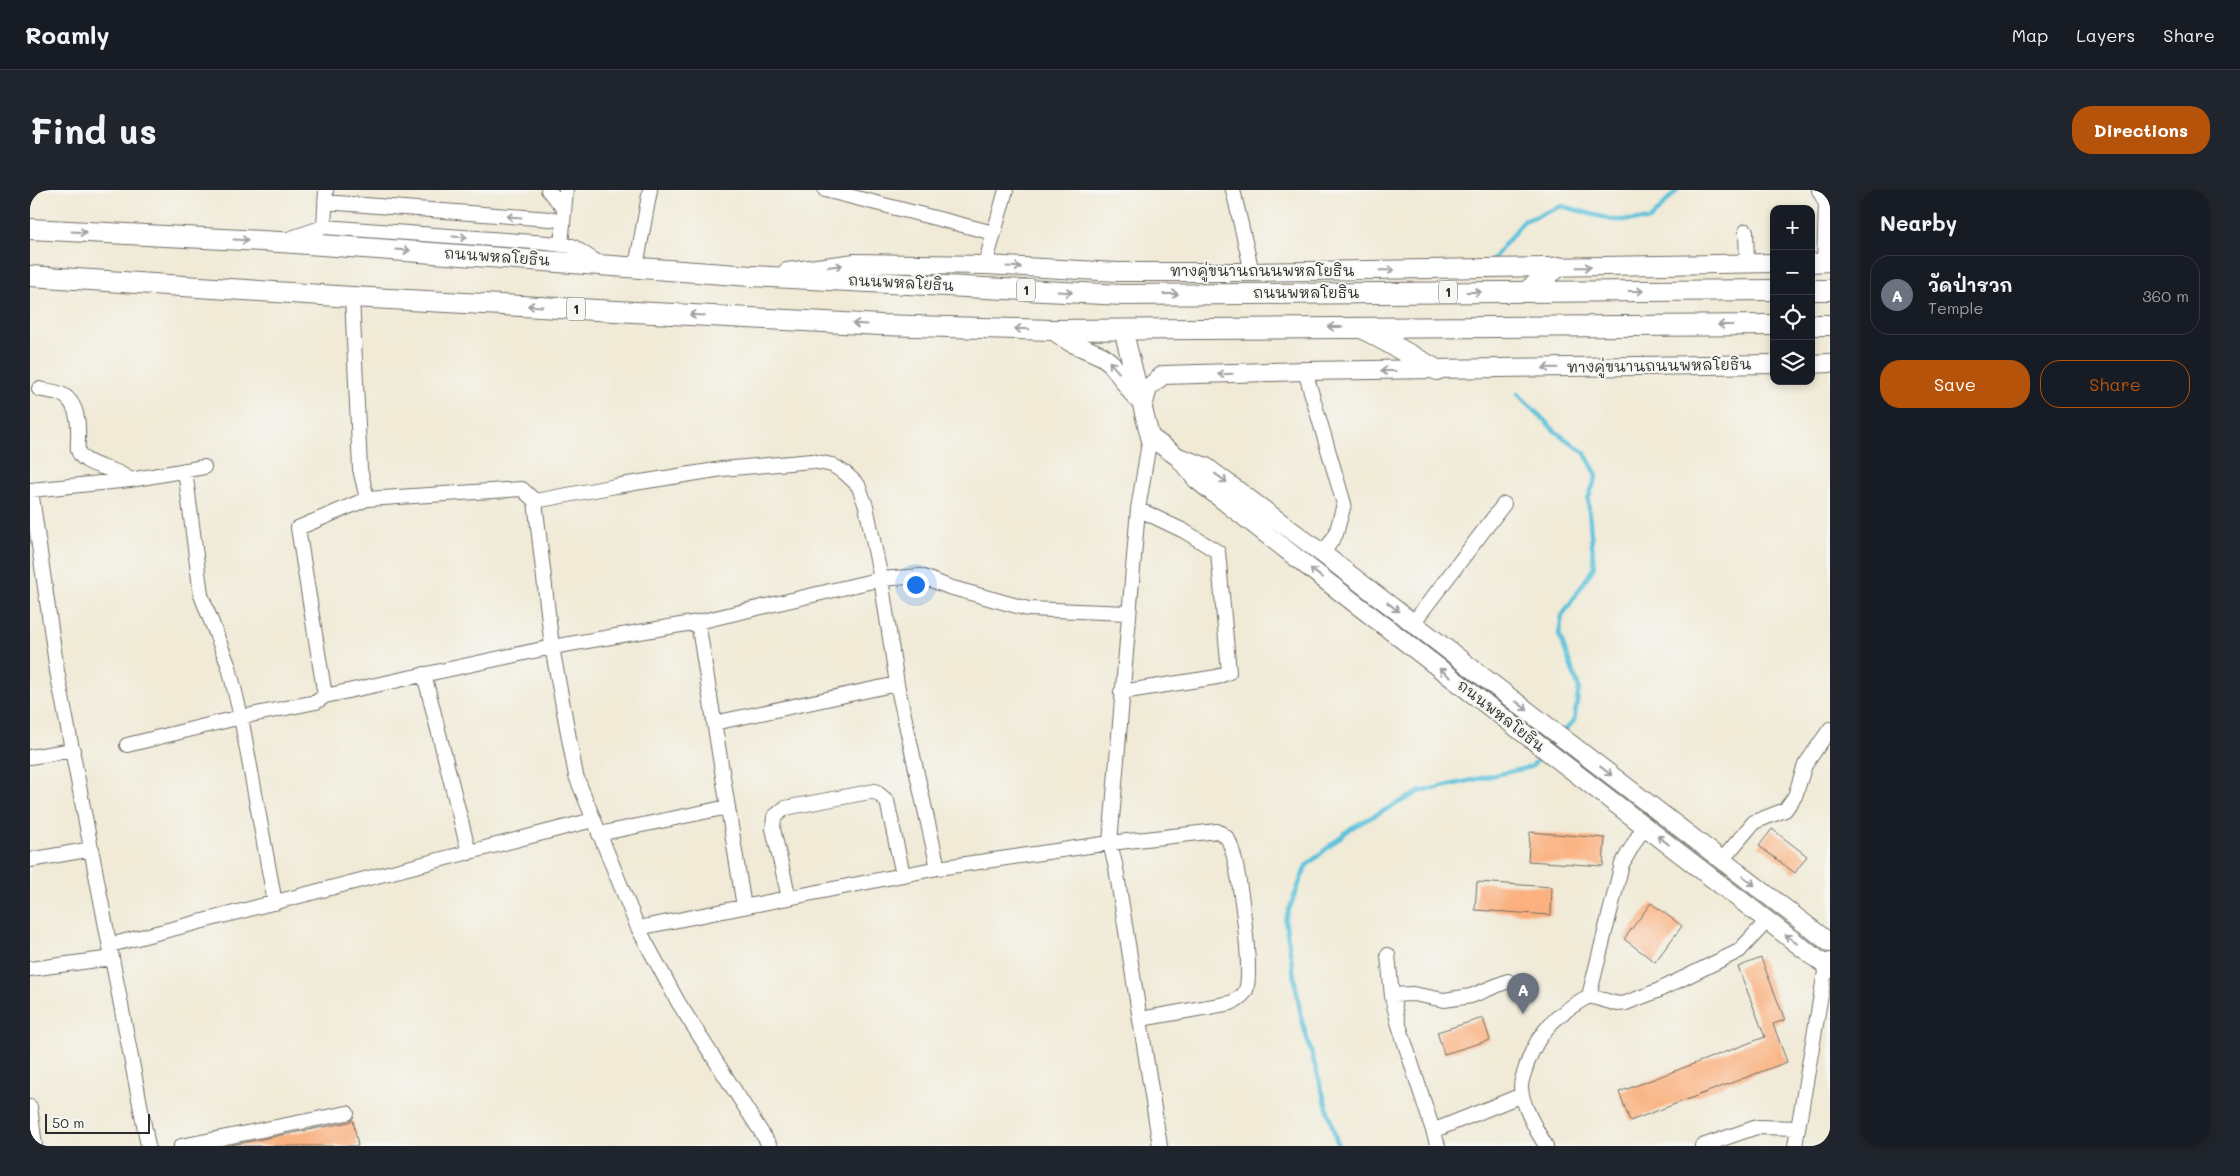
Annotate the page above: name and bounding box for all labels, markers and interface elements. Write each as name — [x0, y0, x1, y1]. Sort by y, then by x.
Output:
text: Roamly — [25, 19, 109, 50]
text: Map — [2012, 23, 2048, 47]
text: Layers — [2076, 23, 2135, 47]
text: Share — [2163, 23, 2215, 47]
button: Directions — [2072, 106, 2210, 154]
text: Find us — [30, 107, 157, 153]
map controls — [1770, 205, 1815, 385]
button: + — [1770, 205, 1815, 250]
text: Nearby — [1880, 209, 1957, 236]
one-way arrow — [507, 212, 523, 221]
one-way arrow — [70, 227, 86, 236]
one-way arrow — [452, 233, 468, 242]
one-way arrow — [233, 235, 249, 244]
street label: ถนนพหลโยธิน — [443, 242, 551, 270]
one-way arrow — [395, 246, 411, 255]
button: − — [1770, 250, 1815, 295]
street label: ทางคู่ขนานถนนพหลโยธิน — [1170, 260, 1354, 282]
one-way arrow — [826, 261, 842, 271]
one-way arrow — [1006, 262, 1022, 271]
one-way arrow — [1576, 262, 1592, 271]
one-way arrow — [1378, 265, 1395, 275]
street label: ถนนพหลโยธิน — [848, 269, 955, 295]
text: วัดป่ารวก — [1928, 272, 2012, 297]
road number: 1 — [1017, 278, 1035, 302]
road number: 1 — [1439, 280, 1457, 304]
street label: ถนนพหลโยธิน — [1253, 282, 1359, 302]
text: A — [1891, 285, 1903, 306]
text: 360 m — [2142, 285, 2189, 306]
one-way arrow — [1628, 286, 1644, 296]
one-way arrow — [1056, 287, 1072, 296]
one-way arrow — [1465, 287, 1481, 297]
one-way arrow — [1163, 290, 1179, 299]
button: locate — [1770, 295, 1815, 340]
text: Temple — [1928, 297, 1983, 318]
road number: 1 — [567, 298, 585, 320]
one-way arrow — [527, 302, 543, 311]
one-way arrow — [689, 310, 705, 319]
one-way arrow — [852, 319, 868, 328]
one-way arrow — [1717, 320, 1734, 330]
one-way arrow — [1327, 322, 1344, 332]
one-way arrow — [1014, 324, 1030, 334]
button: layers — [1770, 340, 1815, 385]
street label: ทางคู่ขนานถนนพหลโยธิน — [1567, 353, 1752, 379]
button: Save — [1880, 360, 2030, 408]
button: Share — [2040, 360, 2190, 408]
one-way arrow — [1109, 361, 1120, 374]
one-way arrow — [1542, 363, 1558, 373]
one-way arrow — [1380, 366, 1396, 375]
one-way arrow — [1217, 369, 1233, 378]
one-way arrow — [1214, 473, 1228, 483]
one-way arrow — [1310, 568, 1323, 579]
your location — [903, 572, 929, 598]
one-way arrow — [1386, 602, 1399, 613]
one-way arrow — [1439, 667, 1452, 678]
street label: ถนนพหลโยธิน — [1454, 675, 1550, 756]
one-way arrow — [1515, 701, 1528, 712]
one-way arrow — [1599, 766, 1612, 777]
one-way arrow — [1656, 835, 1669, 846]
one-way arrow — [1742, 876, 1756, 886]
one-way arrow — [1784, 934, 1798, 944]
pin: A — [1507, 973, 1539, 1014]
scale bar — [45, 1111, 150, 1134]
text: 50 m — [52, 1113, 84, 1132]

